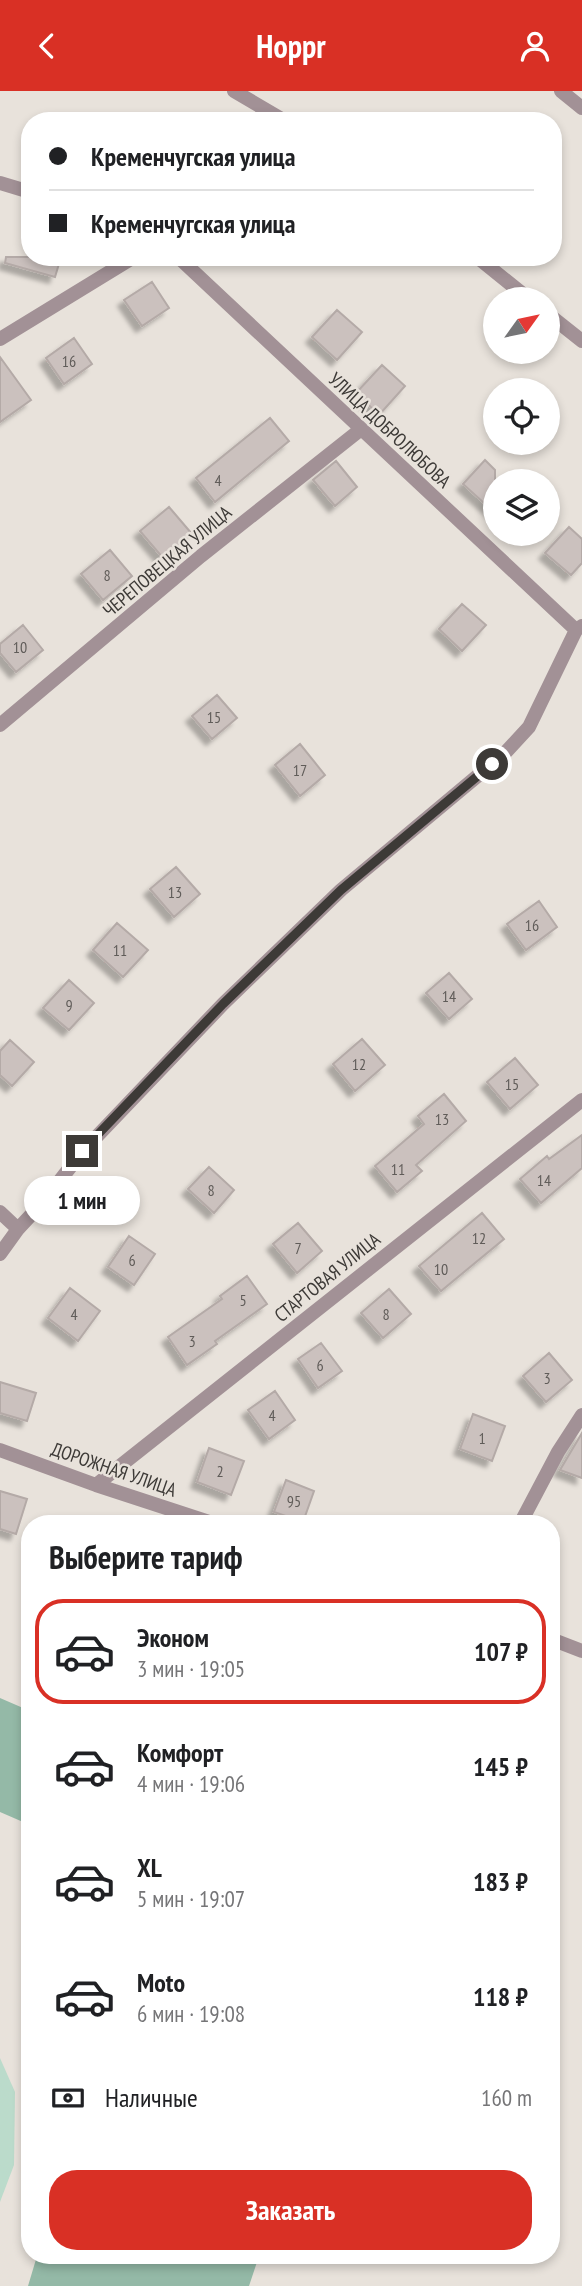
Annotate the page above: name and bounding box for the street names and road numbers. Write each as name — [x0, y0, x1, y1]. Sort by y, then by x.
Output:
street label: УЛИЦА ДОБРОЛЮБОВА — [324, 367, 456, 493]
street label: ЧЕРЕПОВЕЦКАЯ УЛИЦА — [98, 500, 236, 622]
street label: СТАРТОВАЯ УЛИЦА — [269, 1227, 385, 1327]
street label: ДОРОЖНАЯ УЛИЦА — [48, 1436, 180, 1502]

